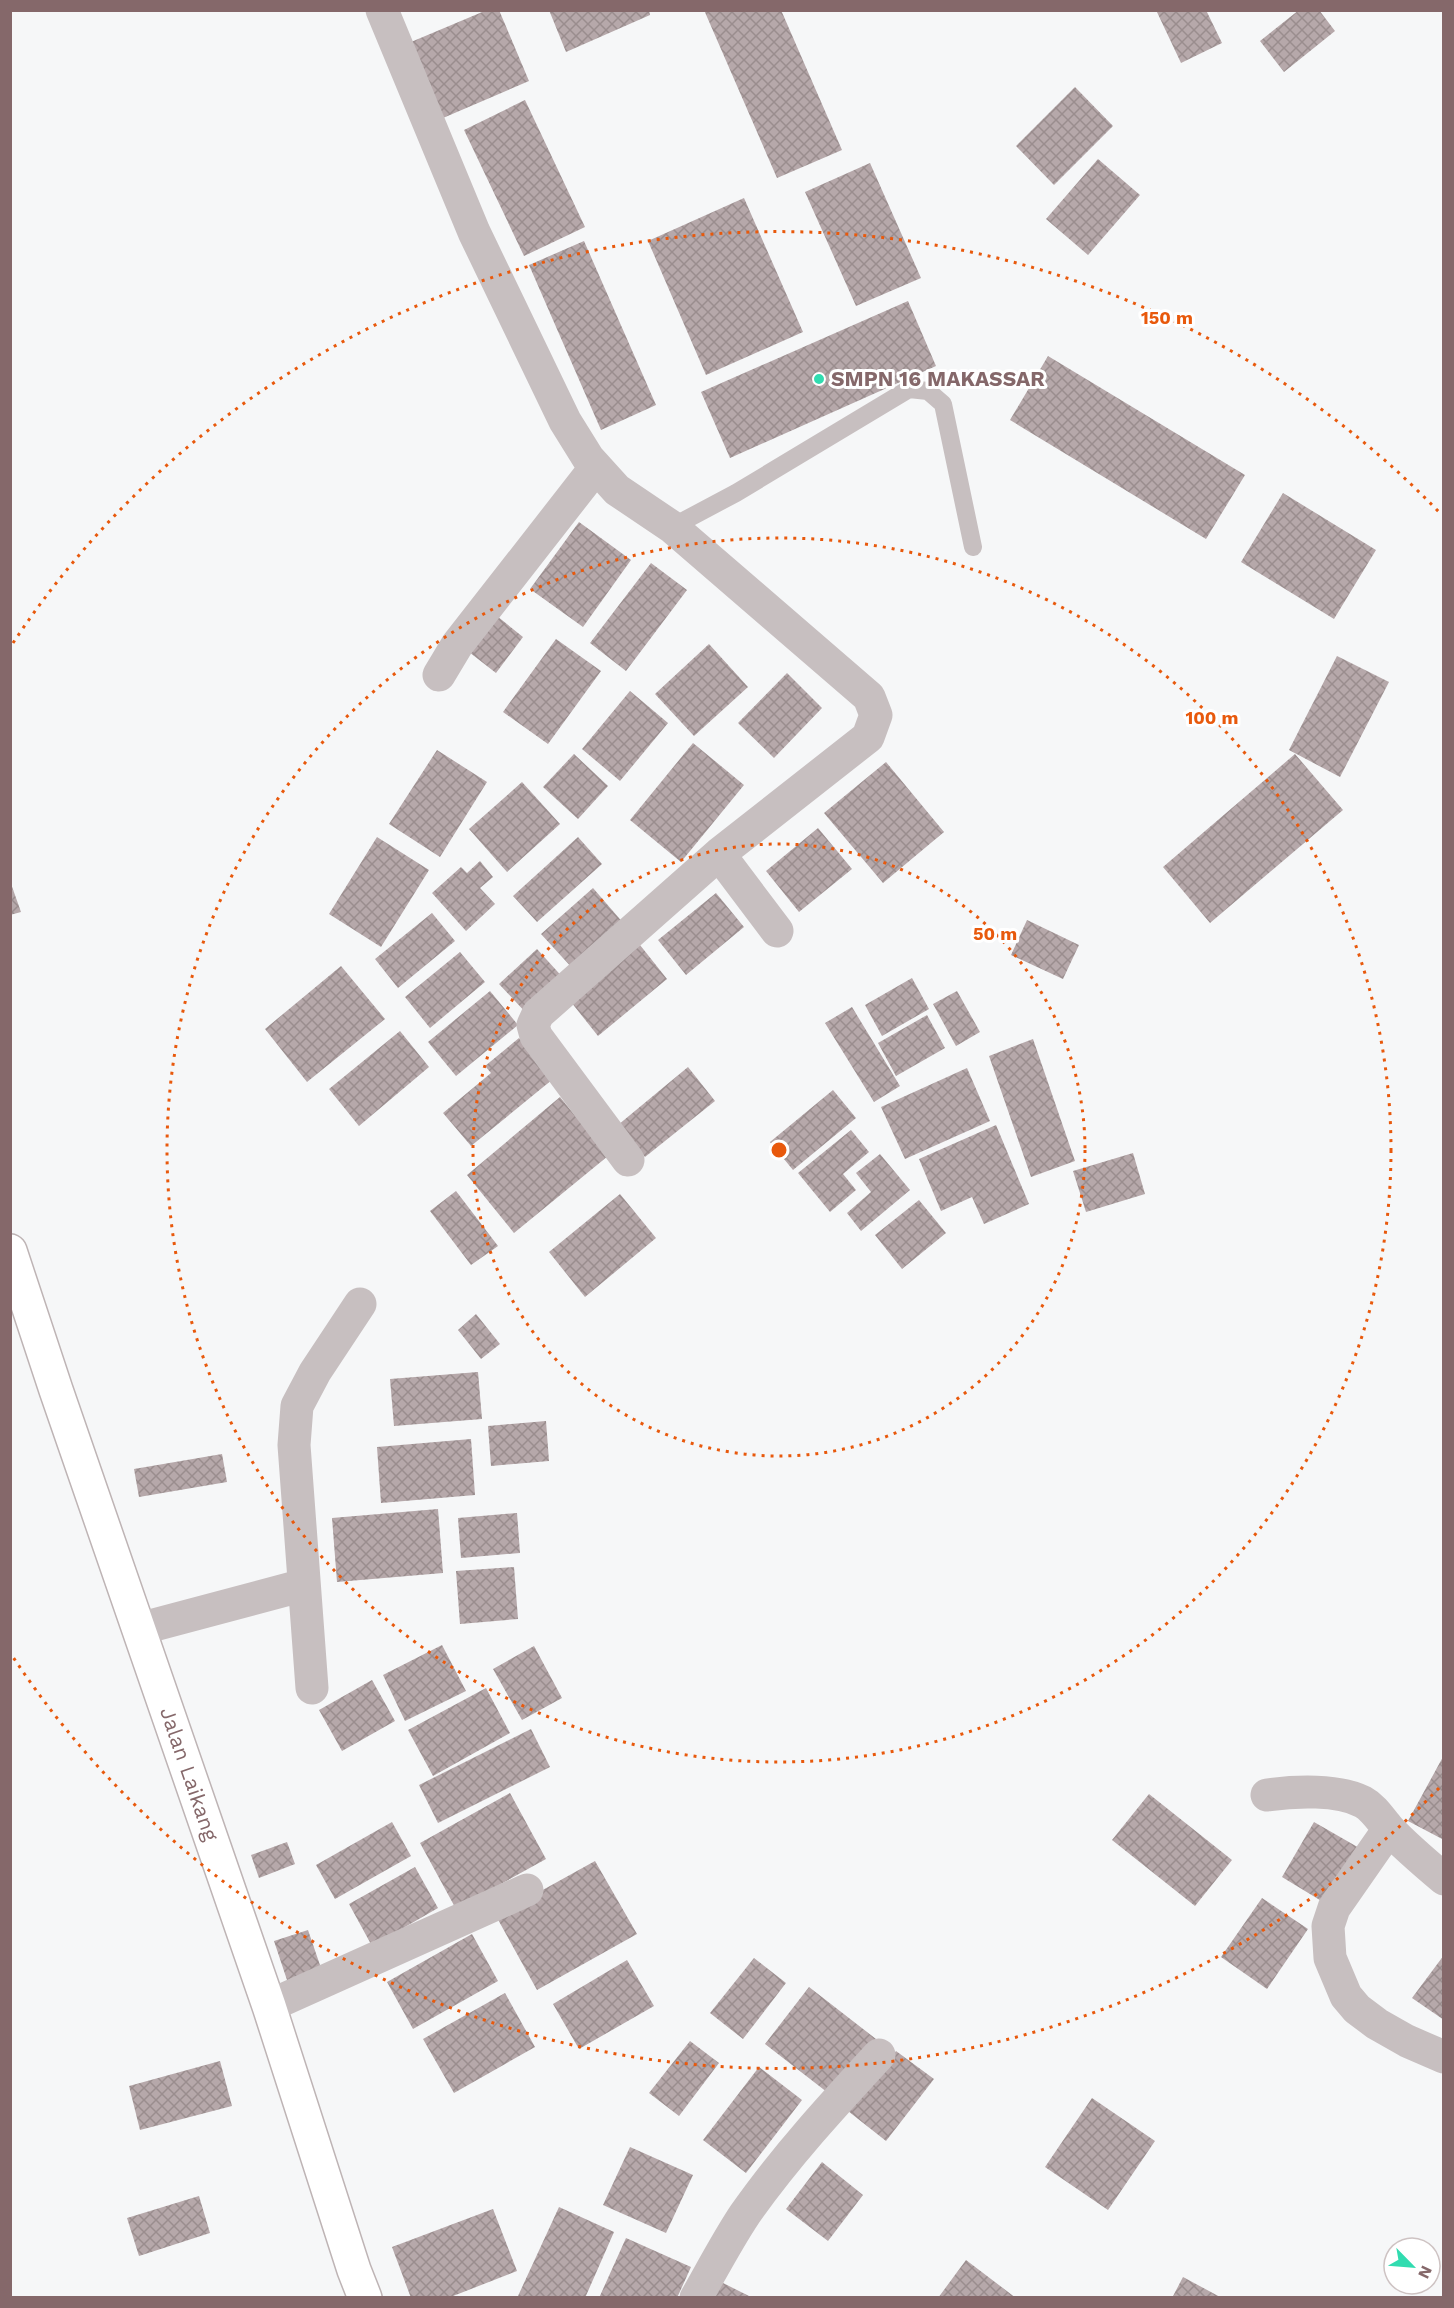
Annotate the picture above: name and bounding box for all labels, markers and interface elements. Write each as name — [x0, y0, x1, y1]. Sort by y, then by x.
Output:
text: 150 m — [1141, 307, 1193, 328]
place label: SMPN 16 MAKASSAR — [831, 366, 1045, 391]
marker: SMPN 16 MAKASSAR — [812, 372, 826, 386]
text: 100 m — [1185, 707, 1239, 728]
text: 50 m — [973, 923, 1017, 944]
centre of rings — [769, 1140, 789, 1160]
street label: Jalan Laikang — [155, 1704, 224, 1845]
north arrow — [1382, 2236, 1442, 2296]
text: N — [1414, 2263, 1436, 2282]

